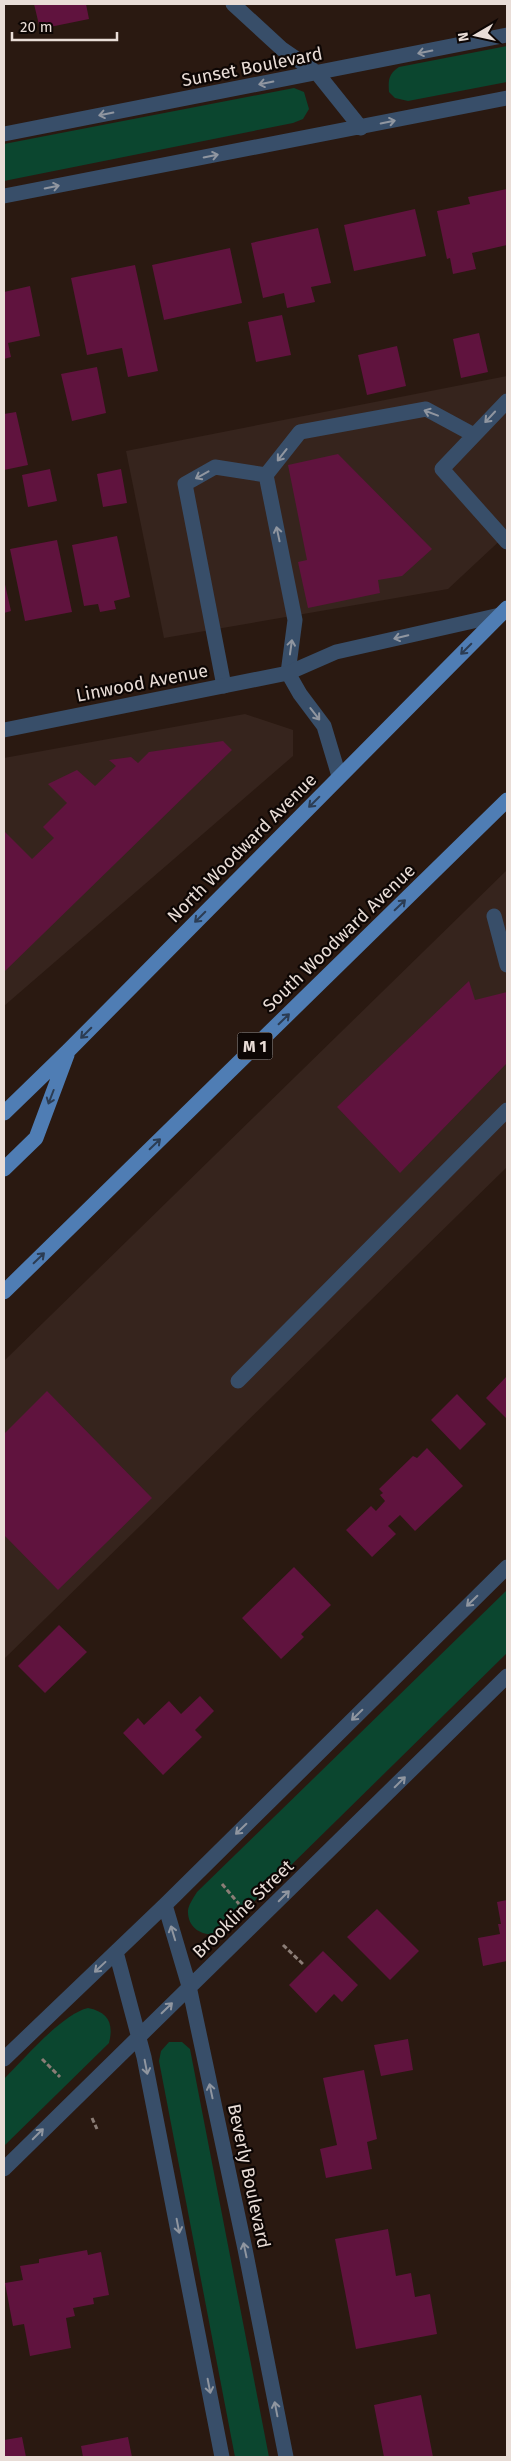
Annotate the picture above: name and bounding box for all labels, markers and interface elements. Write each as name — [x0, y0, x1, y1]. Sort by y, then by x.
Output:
scale bar — [12, 10, 118, 42]
north arrow — [451, 10, 501, 60]
text: 20 m — [20, 18, 53, 36]
text: N — [455, 31, 473, 43]
street label: Sunset Boulevard — [180, 43, 324, 91]
one-way arrow — [418, 47, 434, 57]
one-way arrow — [258, 79, 274, 89]
one-way arrow — [99, 110, 115, 120]
one-way arrow — [380, 117, 396, 127]
one-way arrow — [203, 151, 219, 161]
one-way arrow — [43, 181, 59, 191]
one-way arrow — [424, 408, 439, 417]
one-way arrow — [484, 411, 496, 424]
one-way arrow — [277, 448, 288, 461]
one-way arrow — [195, 470, 210, 480]
one-way arrow — [273, 527, 282, 543]
one-way arrow — [394, 633, 410, 642]
one-way arrow — [286, 639, 296, 655]
one-way arrow — [460, 643, 472, 655]
street label: Linwood Avenue — [74, 659, 210, 707]
one-way arrow — [310, 707, 320, 721]
street label: North Woodward Avenue — [163, 769, 321, 927]
one-way arrow — [308, 795, 320, 808]
street label: South Woodward Avenue — [258, 859, 420, 1017]
one-way arrow — [394, 899, 406, 911]
one-way arrow — [194, 911, 206, 924]
one-way arrow — [277, 1013, 289, 1025]
one-way arrow — [80, 1027, 92, 1039]
road number: M 1 — [238, 1032, 272, 1060]
one-way arrow — [46, 1089, 55, 1104]
one-way arrow — [149, 1138, 161, 1150]
one-way arrow — [32, 1252, 45, 1264]
one-way arrow — [466, 1595, 479, 1607]
one-way arrow — [350, 1709, 363, 1721]
one-way arrow — [394, 1776, 406, 1788]
one-way arrow — [234, 1823, 247, 1835]
street label: Brookline Street — [188, 1855, 298, 1963]
one-way arrow — [278, 1890, 290, 1902]
one-way arrow — [168, 1926, 178, 1942]
one-way arrow — [94, 1961, 106, 1973]
one-way arrow — [160, 2002, 173, 2014]
one-way arrow — [142, 2058, 152, 2074]
one-way arrow — [206, 2083, 216, 2099]
street label: Beverly Boulevard — [223, 2102, 275, 2250]
one-way arrow — [32, 2128, 44, 2141]
one-way arrow — [174, 2218, 183, 2234]
one-way arrow — [240, 2242, 250, 2258]
one-way arrow — [204, 2377, 214, 2393]
one-way arrow — [271, 2402, 281, 2418]

